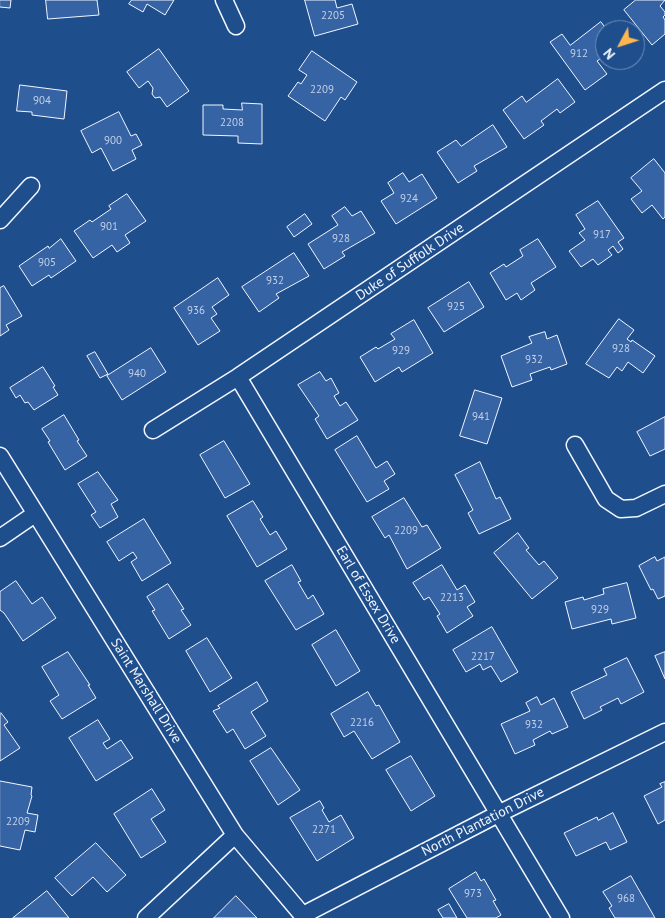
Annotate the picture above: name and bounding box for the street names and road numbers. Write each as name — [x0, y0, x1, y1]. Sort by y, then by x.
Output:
street label: Duke of Suffolk Drive — [353, 220, 467, 304]
street label: Earl of Essex Drive — [332, 543, 404, 647]
street label: Saint Marshall Drive — [107, 635, 185, 747]
street label: North Plantation Drive — [419, 784, 547, 860]

